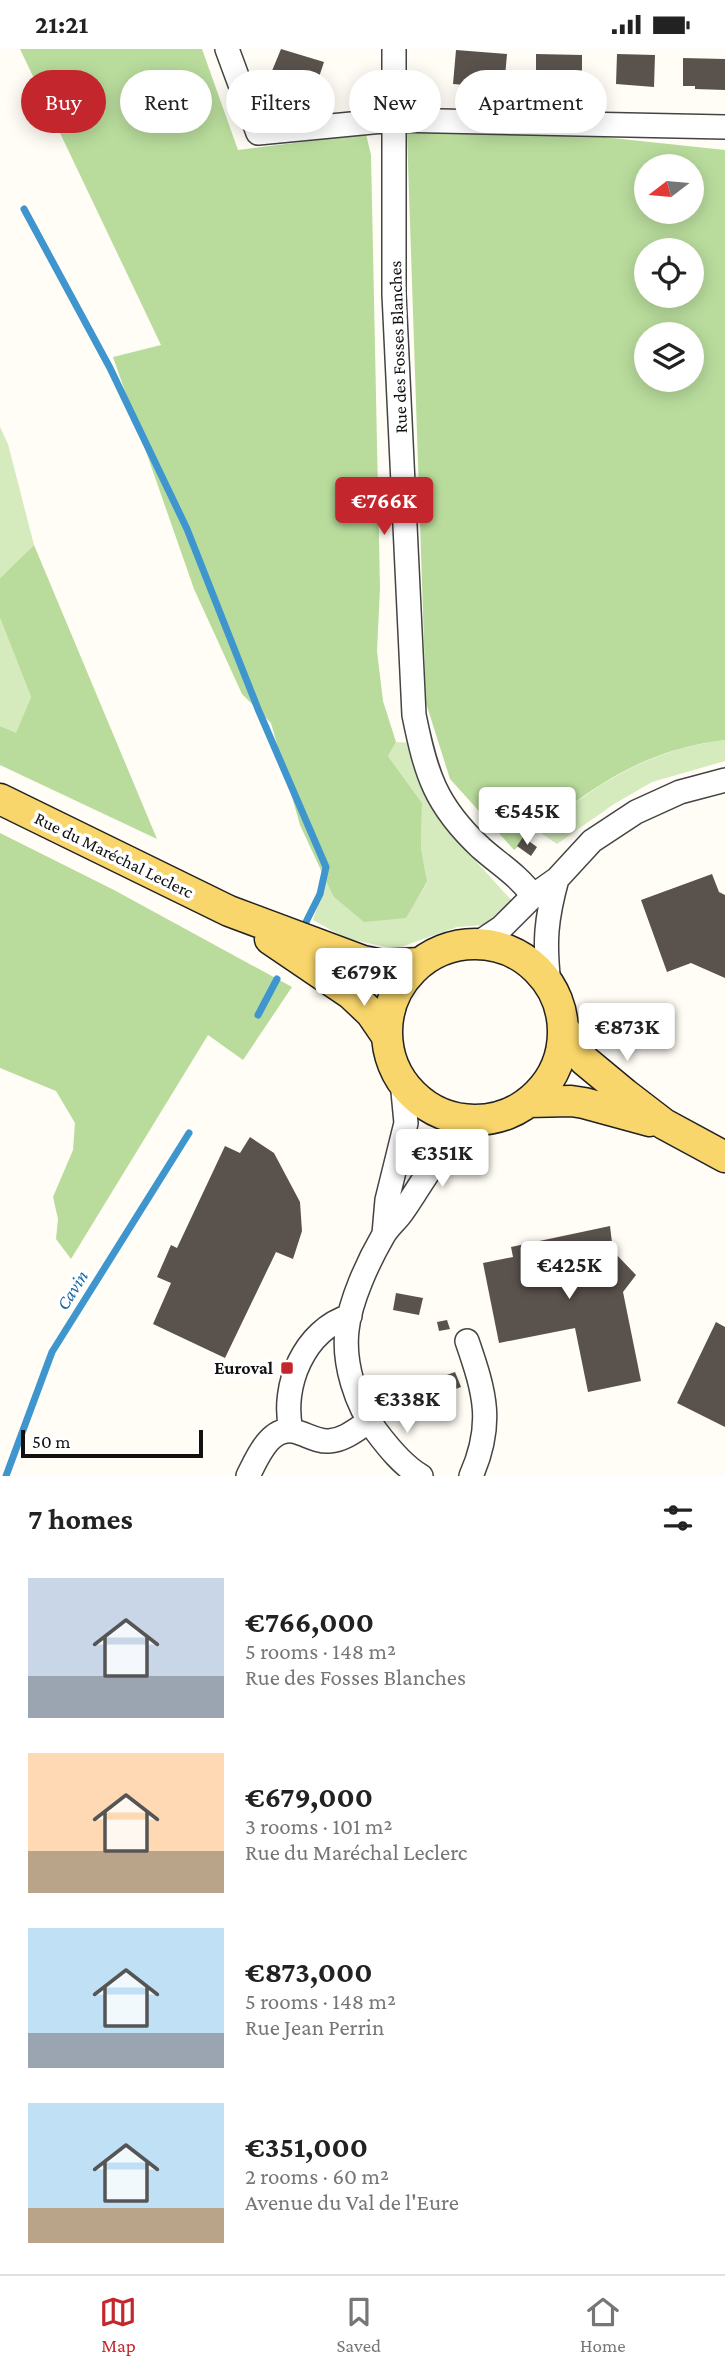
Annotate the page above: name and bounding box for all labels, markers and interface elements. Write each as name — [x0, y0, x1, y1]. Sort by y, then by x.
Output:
text: 21:21 — [35, 10, 88, 39]
chip: Buy — [21, 70, 106, 133]
chip: Rent — [120, 70, 212, 133]
chip: Filters — [226, 70, 335, 133]
chip: New — [349, 70, 441, 133]
chip: Apartment — [455, 70, 607, 133]
north arrow — [634, 154, 704, 224]
map controls — [634, 154, 704, 392]
button: locate — [634, 238, 704, 308]
street label: Rue des Fosses Blanches — [385, 260, 411, 434]
button: layers — [634, 322, 704, 392]
pin: €766K — [335, 477, 433, 537]
text: €766K — [351, 487, 417, 513]
pin: €545K — [478, 787, 576, 847]
text: €545K — [495, 797, 559, 823]
street label: Rue du Maréchal Leclerc — [31, 808, 197, 902]
pin: €679K — [315, 949, 413, 1008]
text: €679K — [331, 958, 397, 984]
pin: €873K — [578, 1003, 676, 1063]
text: €873K — [595, 1013, 659, 1039]
pin: €351K — [393, 1129, 491, 1189]
text: €351K — [412, 1139, 472, 1165]
pin: €425K — [520, 1241, 618, 1301]
text: €425K — [537, 1251, 601, 1277]
water label: Cavin — [52, 1266, 92, 1314]
place label: Euroval — [214, 1358, 273, 1378]
marker: Euroval — [279, 1360, 295, 1376]
pin: €338K — [358, 1375, 456, 1435]
text: €338K — [374, 1385, 440, 1411]
scale bar — [21, 1427, 203, 1459]
text: 50 m — [32, 1431, 71, 1452]
icon: filters — [659, 1499, 697, 1537]
text: 7 homes — [28, 1502, 133, 1535]
text: €766,000 — [245, 1605, 374, 1638]
icon: home — [84, 1606, 168, 1690]
text: 5 rooms · 148 m² — [245, 1638, 396, 1664]
text: Rue des Fosses Blanches — [245, 1664, 466, 1690]
text: €679,000 — [245, 1780, 373, 1813]
icon: home — [84, 1781, 168, 1865]
text: 3 rooms · 101 m² — [245, 1813, 392, 1839]
text: Rue du Maréchal Leclerc — [245, 1839, 467, 1865]
text: €873,000 — [245, 1955, 373, 1988]
icon: home — [84, 1956, 168, 2040]
text: 5 rooms · 148 m² — [245, 1988, 396, 2014]
text: Rue Jean Perrin — [245, 2014, 384, 2040]
text: €351,000 — [245, 2130, 368, 2163]
icon: home — [84, 2131, 168, 2215]
text: 2 rooms · 60 m² — [245, 2163, 389, 2189]
text: Avenue du Val de l'Eure — [245, 2189, 459, 2215]
tab: Map — [99, 2293, 137, 2356]
tab: Saved — [336, 2293, 381, 2356]
tab: Home — [580, 2293, 626, 2356]

